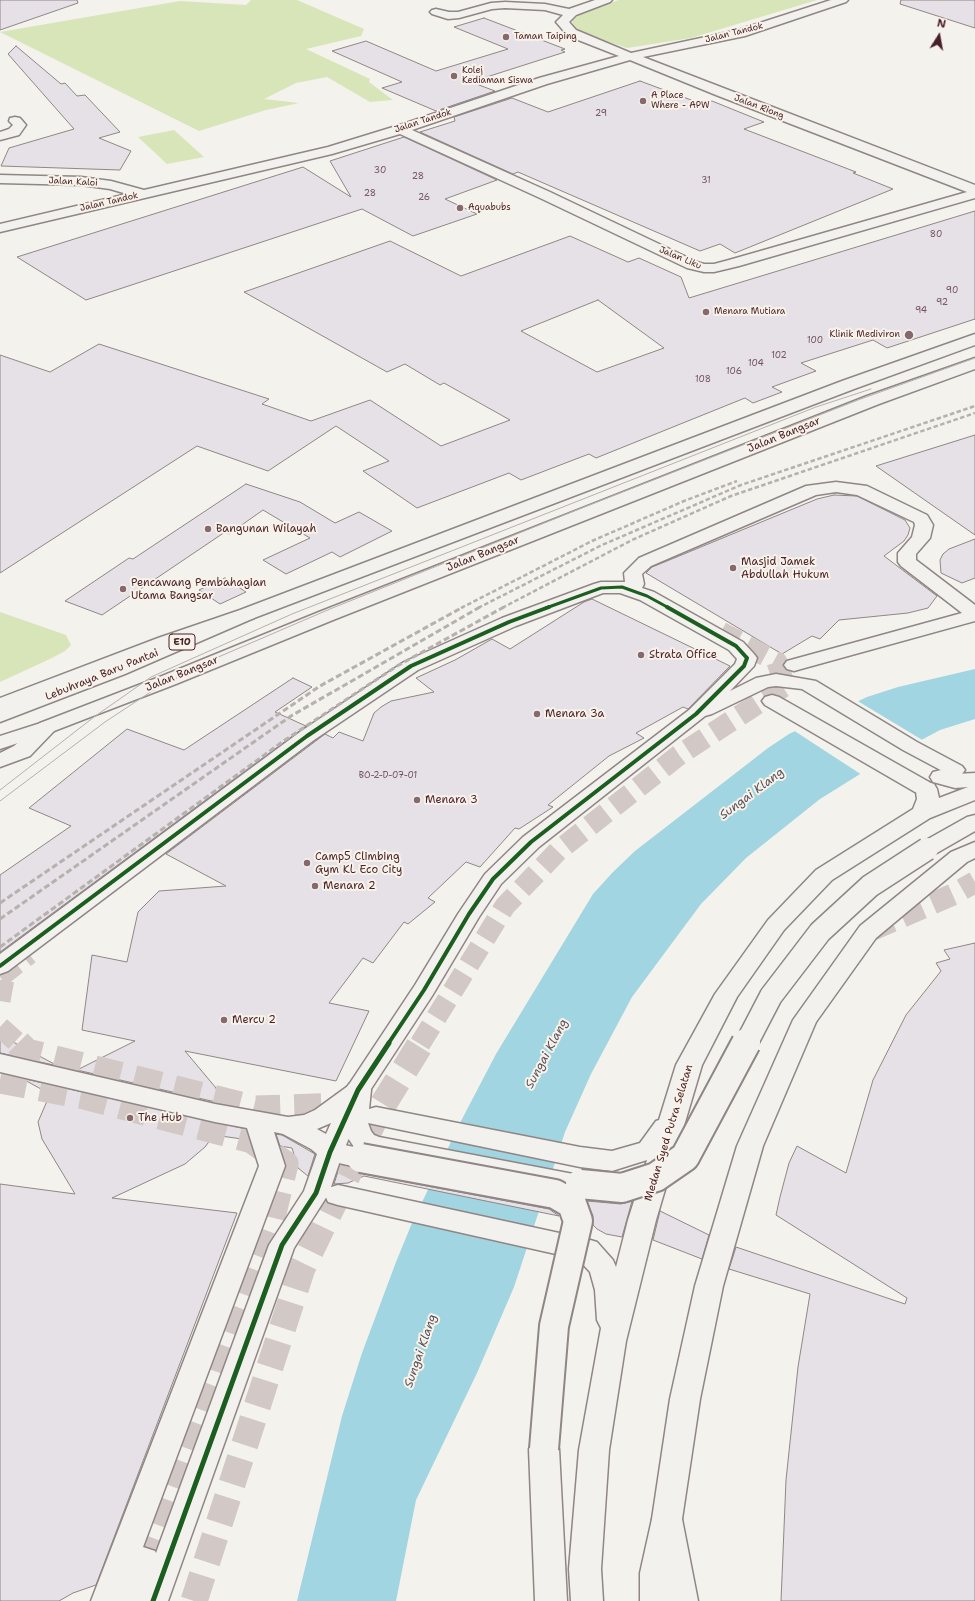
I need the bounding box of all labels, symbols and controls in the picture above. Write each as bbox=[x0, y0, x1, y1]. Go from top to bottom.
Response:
north arrow bbox=[919, 16, 959, 56]
text: N bbox=[936, 16, 947, 32]
street label: Jalan Tandok bbox=[704, 21, 764, 45]
marker: Taman Taiping bbox=[501, 32, 511, 42]
place label: Taman Taiping bbox=[514, 32, 577, 42]
place label: Kolej Kediaman Siswa bbox=[462, 66, 533, 87]
marker: Kolej Kediaman Siswa bbox=[449, 71, 459, 81]
place label: A Place Where - APW bbox=[651, 91, 710, 112]
street label: Jalan Riong bbox=[732, 93, 786, 121]
marker: A Place Where - APW bbox=[638, 96, 648, 106]
street label: Jalan Tandok bbox=[393, 107, 453, 135]
house number: 29 bbox=[595, 109, 607, 119]
house number: 30 bbox=[374, 166, 386, 176]
house number: 28 bbox=[412, 172, 424, 182]
street label: Jalan Kaloi bbox=[48, 175, 98, 189]
house number: 31 bbox=[701, 176, 711, 186]
house number: 28 bbox=[364, 189, 376, 199]
street label: Jalan Tandok bbox=[79, 190, 139, 214]
house number: 26 bbox=[418, 193, 430, 203]
marker: Aquabubs bbox=[455, 203, 465, 213]
place label: Aquabubs bbox=[468, 203, 511, 213]
house number: 80 bbox=[930, 230, 942, 240]
street label: Jalan Liku bbox=[657, 244, 703, 272]
house number: 90 bbox=[946, 286, 958, 296]
house number: 92 bbox=[936, 298, 948, 308]
house number: 94 bbox=[915, 306, 927, 316]
marker: Menara Mutiara bbox=[701, 307, 711, 317]
place label: Menara Mutiara bbox=[714, 307, 785, 317]
marker: Klinik Mediviron bbox=[903, 329, 915, 341]
place label: Klinik Mediviron bbox=[830, 330, 900, 340]
house number: 100 bbox=[807, 336, 823, 346]
house number: 102 bbox=[771, 351, 787, 361]
house number: 104 bbox=[748, 359, 764, 369]
house number: 106 bbox=[726, 367, 742, 377]
house number: 108 bbox=[695, 375, 711, 385]
street label: Jalan Bangsar bbox=[746, 414, 822, 456]
place label: Bangunan Wilayah bbox=[216, 522, 316, 536]
marker: Bangunan Wilayah bbox=[203, 524, 213, 534]
street label: Jalan Bangsar bbox=[445, 533, 521, 575]
place label: Masjid Jamek Abdullah Hukum bbox=[741, 555, 829, 581]
marker: Masjid Jamek Abdullah Hukum bbox=[728, 563, 738, 573]
place label: Pencawang Pembahagian Utama Bangsar bbox=[131, 576, 266, 602]
marker: Pencawang Pembahagian Utama Bangsar bbox=[118, 584, 128, 594]
road number: E10 bbox=[169, 634, 195, 650]
street label: Lebuhraya Baru Pantai bbox=[43, 646, 161, 704]
place label: Strata Office bbox=[649, 648, 717, 662]
marker: Strata Office bbox=[636, 650, 646, 660]
street label: Jalan Bangsar bbox=[144, 653, 220, 695]
place label: Menara 3a bbox=[545, 707, 604, 721]
marker: Menara 3a bbox=[532, 709, 542, 719]
water label: Sungai Klang bbox=[717, 765, 787, 823]
house number: BO-2-D-07-01 bbox=[359, 771, 417, 781]
place label: Menara 3 bbox=[425, 793, 478, 807]
marker: Menara 3 bbox=[412, 795, 422, 805]
place label: Camp5 Climbing Gym KL Eco City bbox=[315, 850, 402, 876]
marker: Camp5 Climbing Gym KL Eco City bbox=[302, 858, 312, 868]
place label: Menara 2 bbox=[323, 879, 376, 893]
marker: Menara 2 bbox=[310, 881, 320, 891]
place label: Mercu 2 bbox=[232, 1013, 276, 1027]
marker: Mercu 2 bbox=[219, 1015, 229, 1025]
water label: Sungai Klang bbox=[523, 1017, 571, 1091]
street label: Medan Syed Putra Selatan bbox=[642, 1063, 696, 1203]
place label: The Hub bbox=[138, 1111, 182, 1125]
marker: The Hub bbox=[125, 1113, 135, 1123]
water label: Sungai Klang bbox=[402, 1312, 440, 1390]

